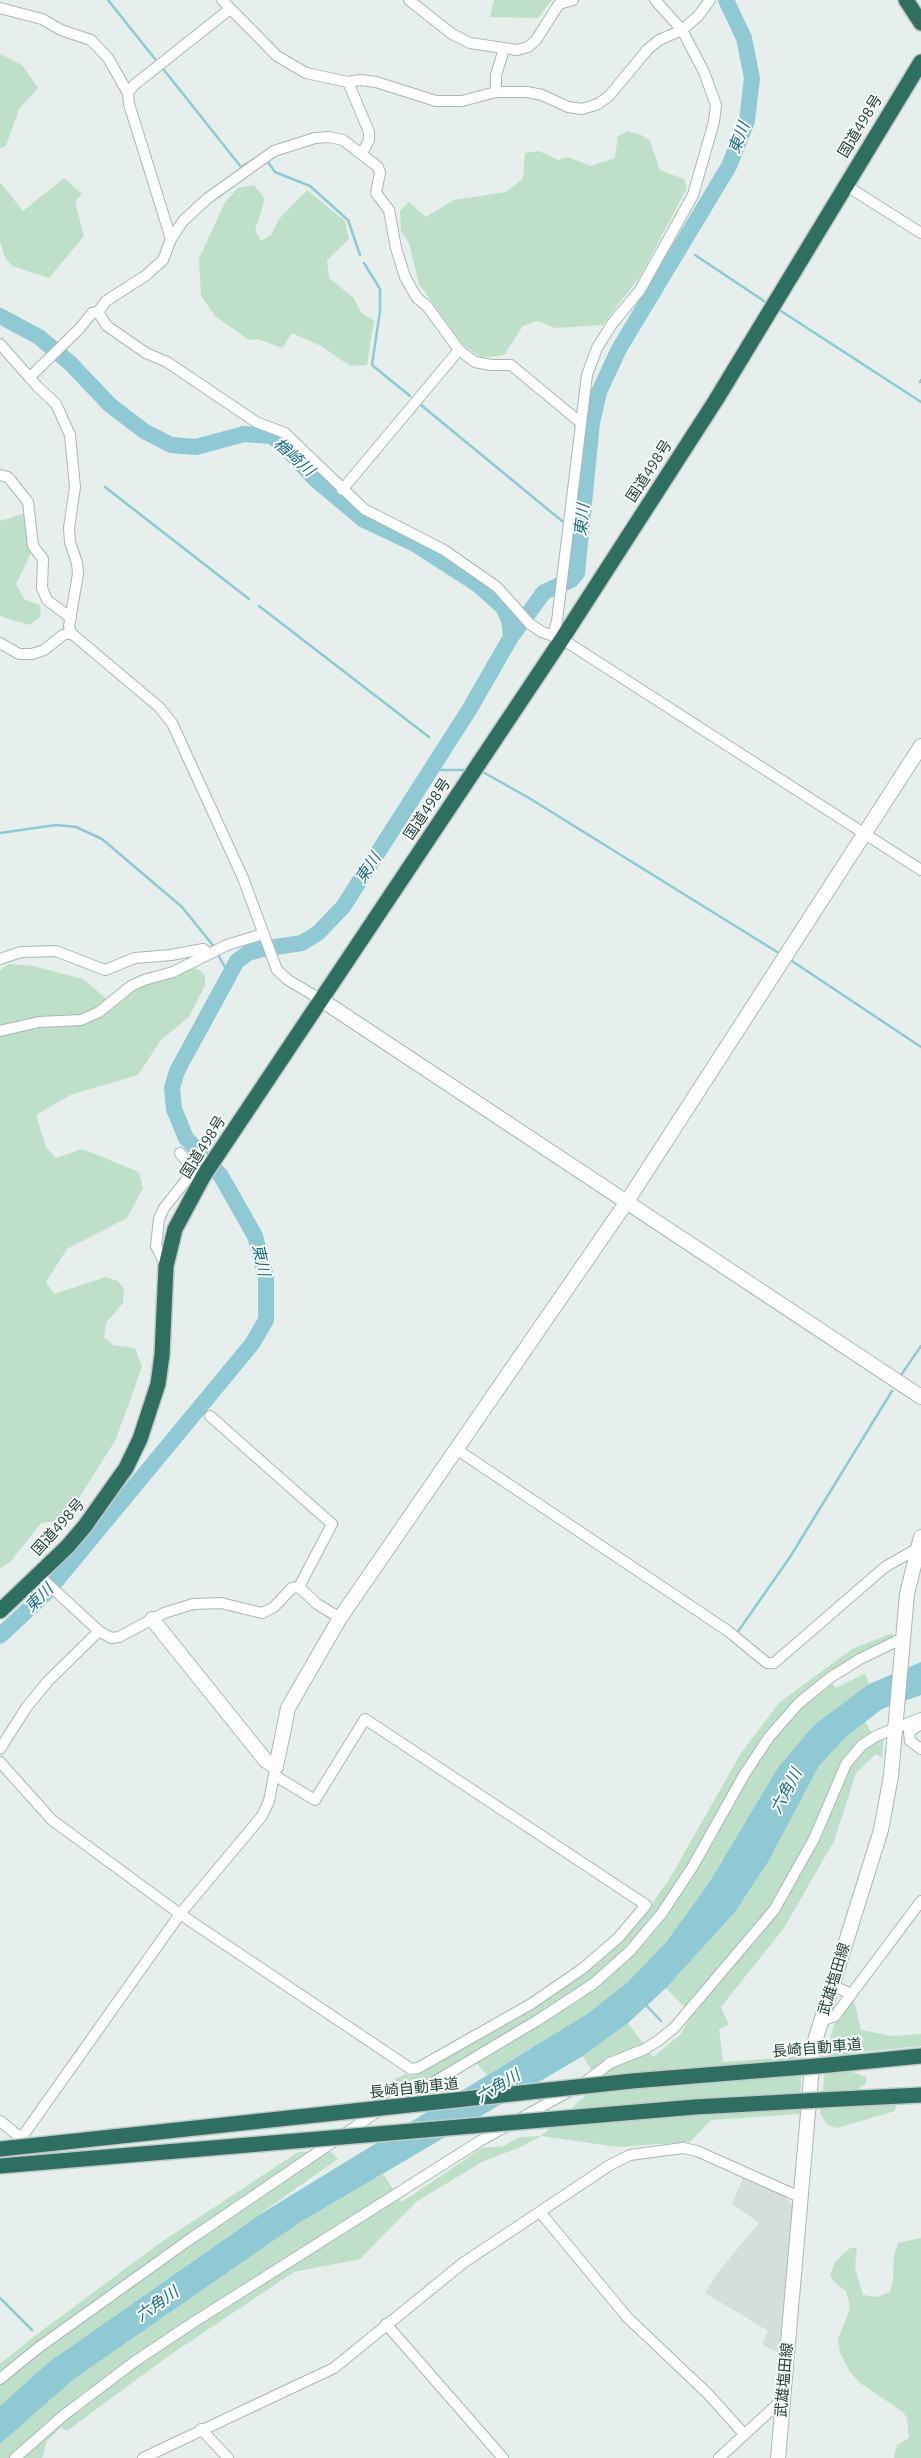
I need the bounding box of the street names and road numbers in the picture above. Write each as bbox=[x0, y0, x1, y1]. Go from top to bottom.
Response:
street label: 国道498号 bbox=[834, 91, 886, 161]
street label: 国道498号 bbox=[622, 437, 676, 505]
street label: 国道498号 bbox=[400, 775, 454, 843]
street label: 国道498号 bbox=[177, 1112, 229, 1182]
street label: 国道498号 bbox=[28, 1495, 88, 1559]
street label: 武雄塩田線 bbox=[814, 1941, 854, 2017]
street label: 長崎自動車道 bbox=[771, 2035, 863, 2061]
street label: 長崎自動車道 bbox=[368, 2074, 460, 2102]
street label: 武雄塩田線 bbox=[772, 2342, 796, 2418]

